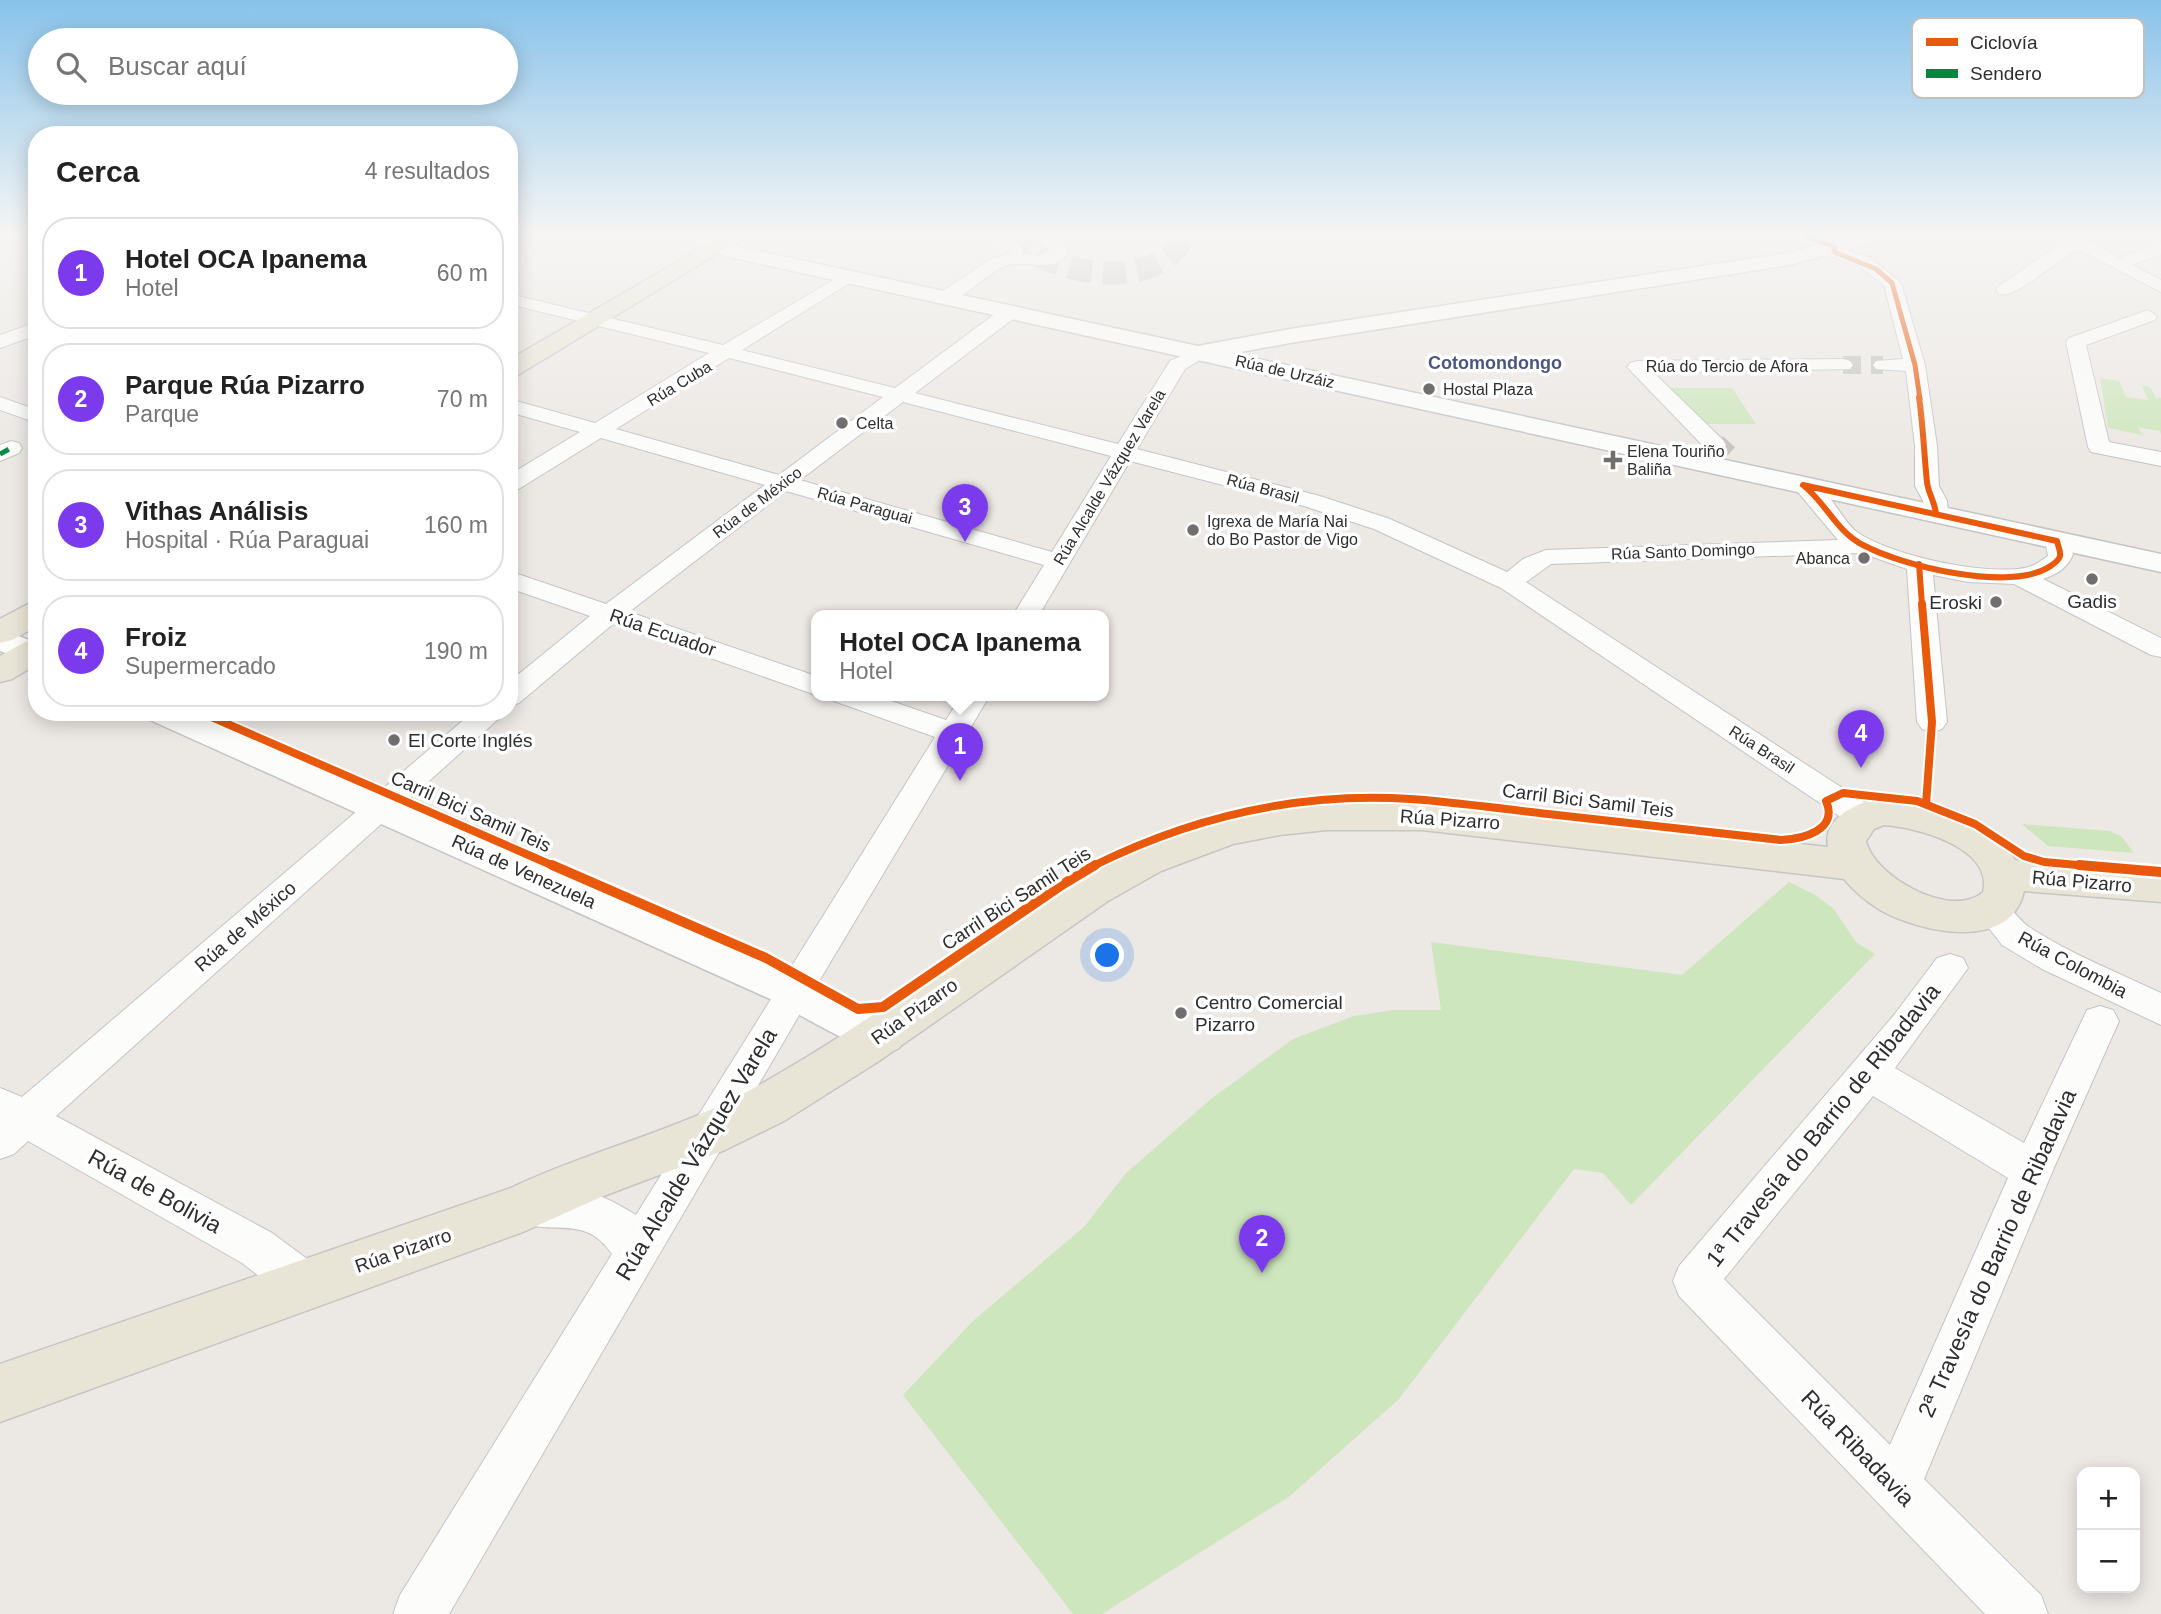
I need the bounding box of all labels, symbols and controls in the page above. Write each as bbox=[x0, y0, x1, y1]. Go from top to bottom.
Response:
legend bbox=[1912, 18, 2144, 98]
search box bbox=[28, 28, 518, 105]
text: Ciclovía bbox=[1970, 32, 2038, 53]
icon: search bbox=[52, 48, 90, 86]
text: Buscar aquí bbox=[108, 51, 247, 81]
text: Sendero bbox=[1970, 63, 2042, 84]
text: Cerca bbox=[56, 155, 139, 188]
text: 4 resultados bbox=[365, 158, 490, 184]
text: Hotel OCA Ipanema bbox=[125, 244, 367, 274]
text: 1 bbox=[75, 260, 87, 286]
text: 60 m bbox=[437, 260, 488, 286]
text: Hotel bbox=[125, 275, 179, 301]
street label: Rúa de Urzáiz bbox=[1234, 352, 1336, 391]
district label: Cotomondongo bbox=[1428, 353, 1562, 373]
street label: Rúa Cuba bbox=[644, 358, 715, 409]
street label: Rúa do Tercio de Afora bbox=[1646, 358, 1808, 375]
text: Parque Rúa Pizarro bbox=[125, 370, 365, 400]
marker: Hostal Plaza bbox=[1421, 381, 1437, 397]
place label: Hostal Plaza bbox=[1443, 381, 1533, 398]
text: 2 bbox=[75, 386, 87, 412]
text: 70 m bbox=[437, 386, 488, 412]
street label: Rúa Alcalde Vázquez Varela bbox=[1050, 386, 1169, 568]
text: Parque bbox=[125, 401, 199, 427]
marker: Celta bbox=[834, 415, 850, 431]
place label: Celta bbox=[856, 415, 893, 432]
place label: Elena Touriño Baliña bbox=[1627, 443, 1725, 478]
marker: Elena Touriño Baliña bbox=[1605, 452, 1621, 468]
street label: Rúa de México bbox=[710, 463, 805, 541]
street label: Rúa Brasil bbox=[1225, 471, 1301, 506]
street label: Rúa Paraguai bbox=[815, 484, 914, 527]
pin: 3 bbox=[942, 484, 988, 542]
text: Vithas Análisis bbox=[125, 496, 309, 526]
text: 3 bbox=[75, 512, 87, 538]
text: 160 m bbox=[424, 512, 488, 538]
place label: Igrexa de María Nai do Bo Pastor de Vigo bbox=[1207, 513, 1358, 548]
marker: Igrexa de María Nai do Bo Pastor de Vigo bbox=[1185, 522, 1201, 538]
text: Hospital · Rúa Paraguai bbox=[125, 527, 369, 553]
street label: Rúa Santo Domingo bbox=[1611, 540, 1755, 563]
place label: Abanca bbox=[1796, 550, 1850, 567]
marker: Abanca bbox=[1856, 550, 1872, 566]
marker: Gadis bbox=[2084, 571, 2100, 587]
place label: Gadis bbox=[2067, 591, 2117, 612]
place label: Eroski bbox=[1929, 592, 1982, 613]
marker: Eroski bbox=[1988, 594, 2004, 610]
street label: Rúa Ecuador bbox=[607, 604, 719, 661]
popup bbox=[811, 610, 1109, 701]
text: Froiz bbox=[125, 622, 187, 652]
text: Hotel OCA Ipanema bbox=[839, 627, 1081, 657]
text: 4 bbox=[75, 638, 87, 664]
text: 190 m bbox=[424, 638, 488, 664]
text: Supermercado bbox=[125, 653, 276, 679]
text: Hotel bbox=[839, 658, 893, 684]
pin: 4 bbox=[1838, 710, 1884, 768]
street label: Rúa Brasil bbox=[1726, 722, 1797, 777]
pin: 1 bbox=[937, 723, 983, 781]
place label: El Corte Inglés bbox=[408, 730, 533, 751]
marker: El Corte Inglés bbox=[386, 732, 402, 748]
street label: Carril Bici Samil Teis bbox=[388, 767, 554, 856]
street label: Carril Bici Samil Teis bbox=[1501, 780, 1675, 821]
street label: Rúa Pizarro bbox=[1399, 806, 1501, 833]
street label: Rúa de Venezuela bbox=[449, 830, 599, 913]
street label: Carril Bici Samil Teis bbox=[938, 843, 1094, 954]
street label: Rúa Pizarro bbox=[2031, 867, 2133, 896]
street label: Rúa de México bbox=[191, 877, 300, 976]
street label: Rúa Colombia bbox=[2015, 927, 2131, 1002]
your location bbox=[1090, 938, 1124, 972]
street label: Rúa Pizarro bbox=[867, 974, 961, 1049]
street label: 1ª Travesía do Barrio de Ribadavia bbox=[1701, 978, 1945, 1272]
place label: Centro Comercial Pizarro bbox=[1195, 992, 1343, 1035]
marker: Centro Comercial Pizarro bbox=[1173, 1005, 1189, 1021]
street label: Rúa Alcalde Vázquez Varela bbox=[610, 1023, 782, 1285]
street label: 2ª Travesía do Barrio de Ribadavia bbox=[1913, 1085, 2081, 1421]
street label: Rúa de Bolivia bbox=[84, 1144, 226, 1238]
pin: 2 bbox=[1239, 1215, 1285, 1273]
street label: Rúa Pizarro bbox=[352, 1224, 454, 1277]
street label: Rúa Ribadavia bbox=[1796, 1385, 1920, 1511]
map controls bbox=[2077, 1467, 2140, 1593]
button: + bbox=[2077, 1467, 2140, 1530]
button: − bbox=[2077, 1530, 2140, 1593]

